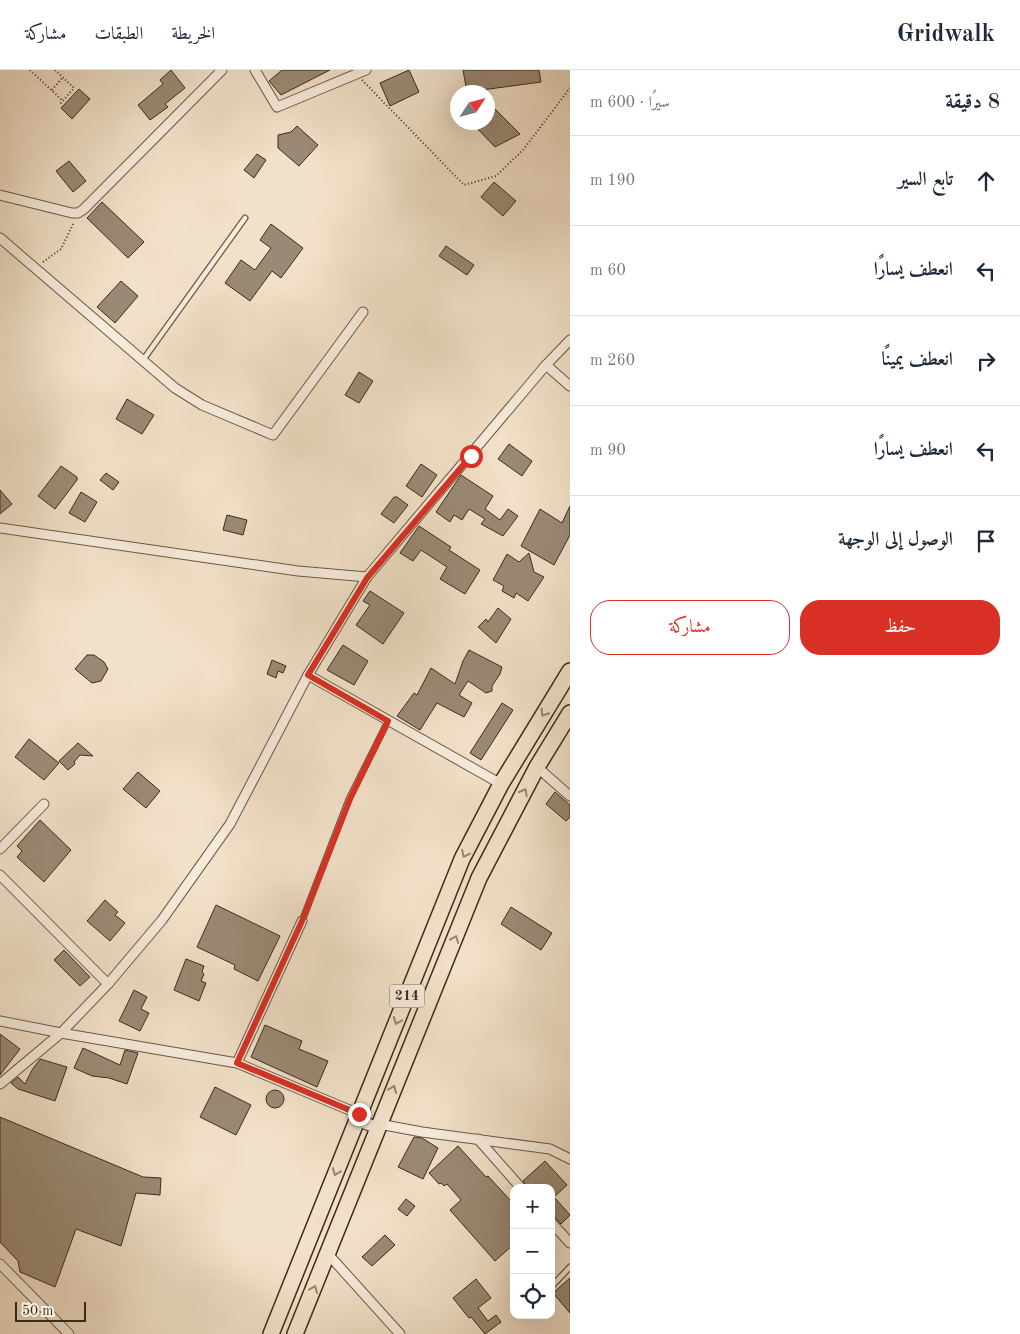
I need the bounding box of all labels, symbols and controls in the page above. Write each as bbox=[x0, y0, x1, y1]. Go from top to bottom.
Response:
text: Gridwalk bbox=[897, 23, 995, 47]
text: مشاركة bbox=[25, 25, 66, 43]
text: الطبقات bbox=[94, 25, 143, 43]
text: الخريطة bbox=[171, 25, 215, 43]
north arrow bbox=[450, 85, 495, 130]
text: 8 دقيقة bbox=[945, 92, 1000, 113]
text: سيرًا · 600 m bbox=[590, 95, 670, 111]
icon: ahead bbox=[972, 167, 1000, 195]
text: تابع السير bbox=[898, 171, 953, 190]
text: 190 m bbox=[590, 173, 635, 189]
icon: left bbox=[972, 257, 1000, 285]
text: انعطف يسارًا bbox=[874, 261, 953, 280]
text: 60 m bbox=[590, 263, 626, 279]
icon: right bbox=[972, 347, 1000, 375]
text: انعطف يمينًا bbox=[881, 351, 953, 370]
text: 260 m bbox=[590, 353, 635, 369]
icon: left bbox=[972, 437, 1000, 465]
text: انعطف يسارًا bbox=[874, 441, 953, 460]
text: 90 m bbox=[590, 443, 626, 459]
route start bbox=[460, 445, 483, 468]
icon: arrive bbox=[972, 527, 1000, 555]
text: الوصول إلى الوجهة bbox=[838, 531, 953, 550]
button: مشاركة bbox=[590, 600, 790, 655]
button: حفظ bbox=[800, 600, 1000, 655]
one-way arrow bbox=[541, 707, 551, 716]
one-way arrow bbox=[518, 788, 528, 797]
one-way arrow bbox=[461, 849, 471, 858]
one-way arrow bbox=[448, 935, 459, 944]
road number: 214 bbox=[390, 984, 424, 1008]
one-way arrow bbox=[393, 1016, 403, 1025]
one-way arrow bbox=[387, 1085, 398, 1094]
route end bbox=[348, 1103, 371, 1126]
one-way arrow bbox=[332, 1167, 343, 1176]
map controls bbox=[510, 1184, 555, 1319]
button: + bbox=[510, 1184, 555, 1229]
button: − bbox=[510, 1229, 555, 1274]
button: locate bbox=[510, 1274, 555, 1319]
one-way arrow bbox=[307, 1285, 318, 1294]
scale bar bbox=[15, 1299, 86, 1322]
text: 50 m bbox=[22, 1304, 53, 1318]

